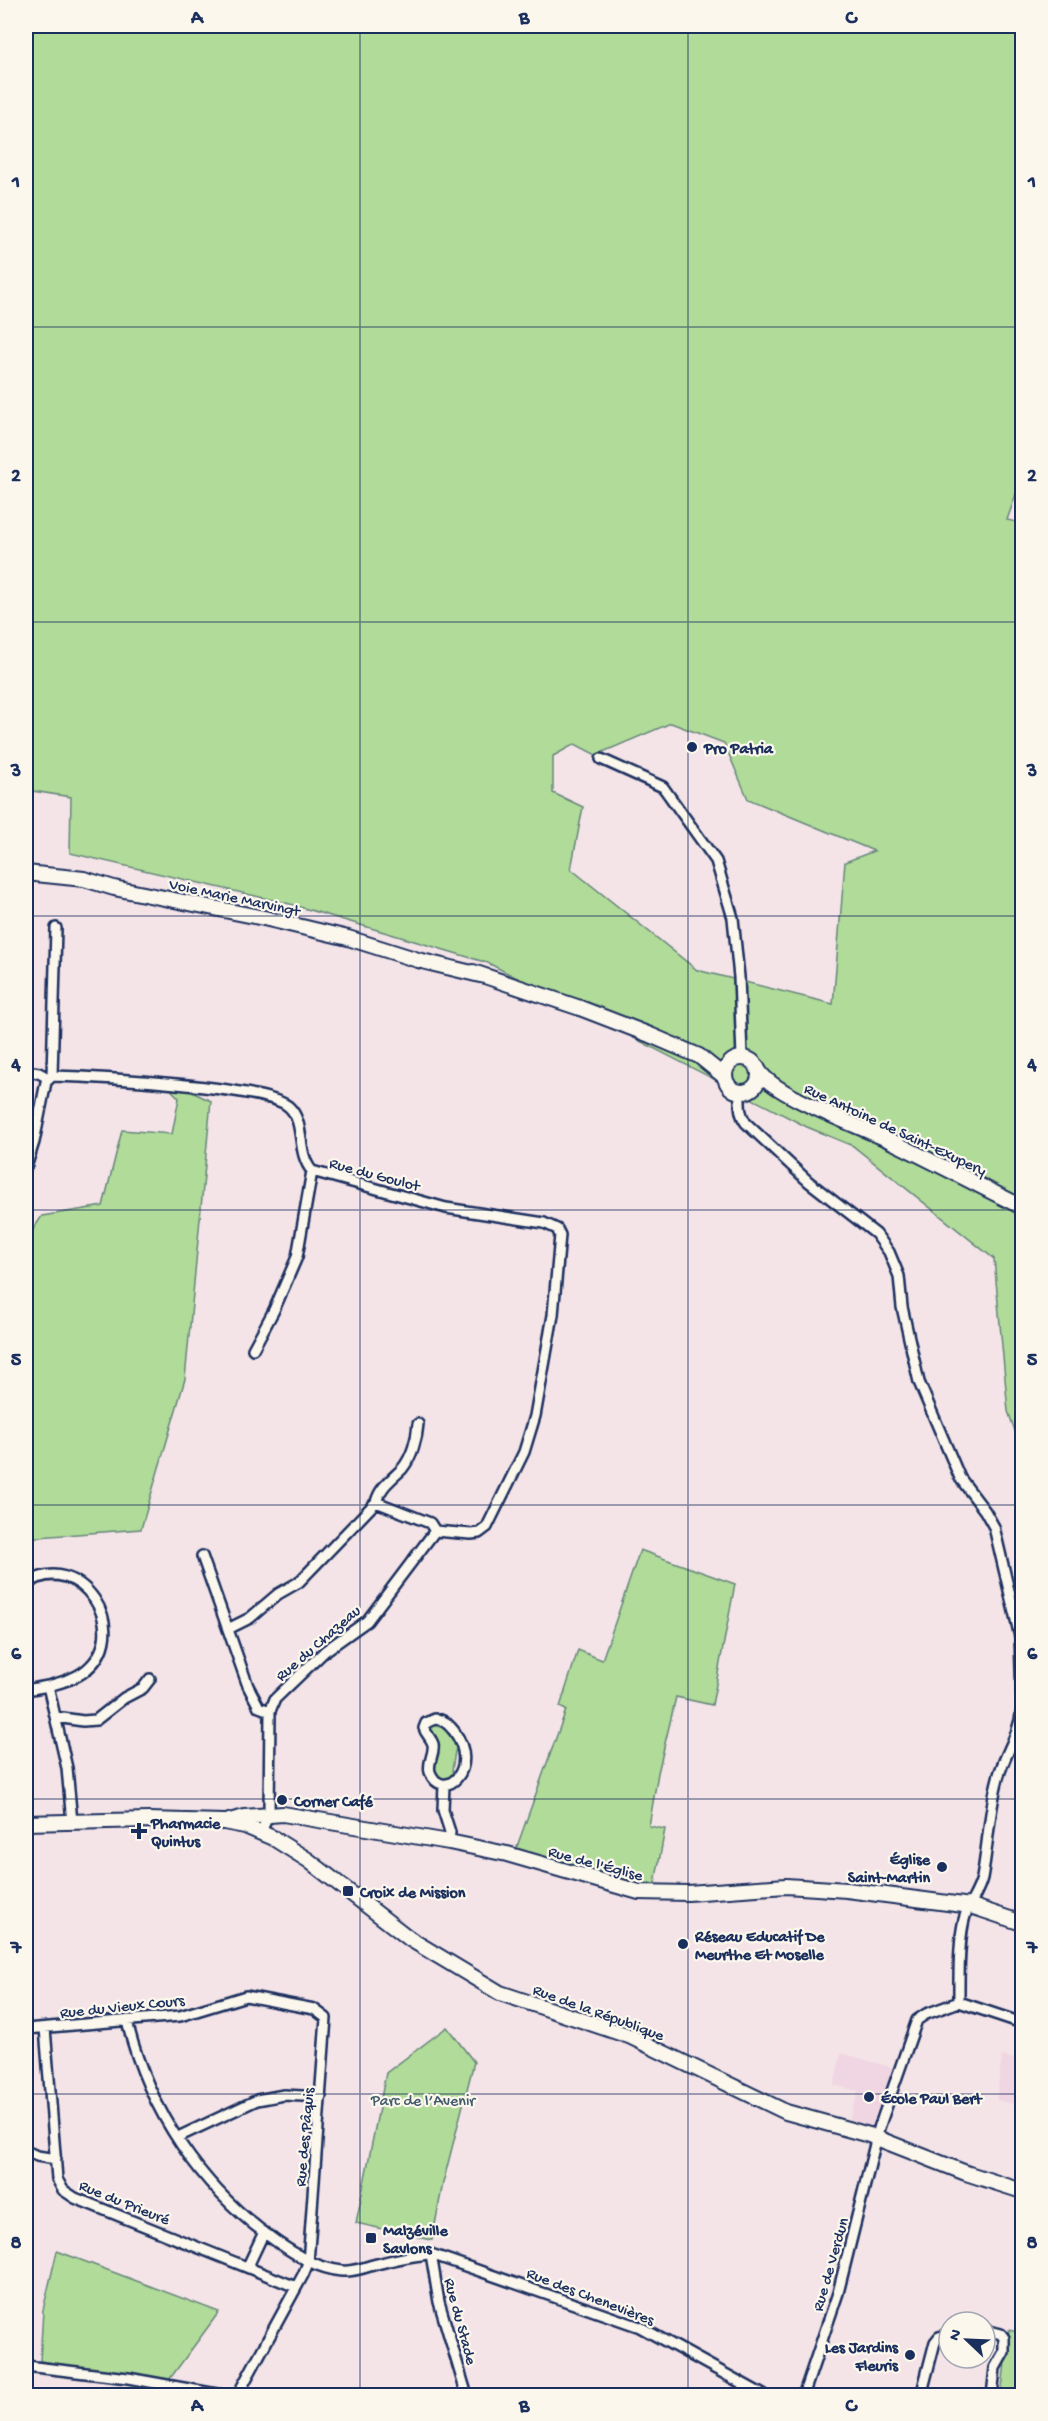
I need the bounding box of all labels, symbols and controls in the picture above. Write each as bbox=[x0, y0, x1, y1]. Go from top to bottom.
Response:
text: A bbox=[190, 8, 205, 31]
text: B bbox=[518, 8, 530, 31]
text: C bbox=[845, 8, 859, 31]
text: 1 bbox=[11, 172, 20, 195]
text: 1 bbox=[1027, 172, 1036, 195]
text: 2 bbox=[11, 466, 21, 489]
text: 2 bbox=[1027, 466, 1037, 489]
marker: Pro Patria bbox=[685, 740, 699, 754]
place label: Pro Patria bbox=[703, 741, 774, 760]
text: 3 bbox=[10, 761, 21, 784]
text: 3 bbox=[1026, 761, 1037, 784]
street label: Voie Marie Marvingt bbox=[166, 876, 303, 923]
text: 4 bbox=[10, 1055, 21, 1078]
text: 4 bbox=[1026, 1055, 1037, 1078]
street label: Rue Antoine de Saint-Exupery bbox=[800, 1081, 989, 1182]
street label: Rue du Goulot bbox=[327, 1155, 423, 1198]
text: 5 bbox=[11, 1350, 22, 1373]
text: 5 bbox=[1027, 1350, 1038, 1373]
street label: Rue du Chazeau bbox=[273, 1602, 366, 1687]
text: 6 bbox=[11, 1644, 22, 1667]
text: 6 bbox=[1027, 1644, 1038, 1667]
marker: Corner Café bbox=[275, 1793, 289, 1807]
place label: Corner Café bbox=[293, 1793, 373, 1813]
place label: Pharmacie Quintus bbox=[150, 1816, 221, 1853]
marker: Pharmacie Quintus bbox=[132, 1824, 146, 1838]
street label: Rue de l'Église bbox=[546, 1844, 645, 1887]
place label: Église Saint-Martin bbox=[848, 1851, 931, 1889]
marker: Église Saint-Martin bbox=[935, 1860, 949, 1874]
marker: Croix de Mission bbox=[341, 1884, 355, 1898]
place label: Croix de Mission bbox=[359, 1885, 466, 1904]
place label: Réseau Educatif De Meurthe Et Moselle bbox=[694, 1928, 825, 1966]
marker: Réseau Educatif De Meurthe Et Moselle bbox=[676, 1937, 690, 1951]
text: 7 bbox=[10, 1938, 23, 1961]
text: 7 bbox=[1026, 1938, 1039, 1961]
street label: Rue de la République bbox=[530, 1982, 667, 2047]
street label: Rue du Vieux Cours bbox=[59, 1992, 187, 2024]
street label: Rue des Pâquis bbox=[293, 2086, 320, 2188]
marker: École Paul Bert bbox=[862, 2090, 876, 2104]
place label: École Paul Bert bbox=[881, 2090, 983, 2110]
park label: Parc de l’Avenir bbox=[370, 2093, 476, 2112]
street label: Rue du Prieuré bbox=[76, 2177, 173, 2231]
street label: Rue de Verdun bbox=[810, 2216, 855, 2314]
place label: Malzéville Savlons bbox=[383, 2223, 448, 2260]
marker: Malzéville Savlons bbox=[364, 2231, 378, 2245]
text: 8 bbox=[11, 2233, 22, 2256]
text: 8 bbox=[1027, 2233, 1038, 2256]
street label: Rue des Chenevières bbox=[523, 2265, 657, 2332]
street label: Rue du Stade bbox=[438, 2276, 480, 2368]
north arrow bbox=[937, 2310, 997, 2370]
text: N bbox=[946, 2326, 967, 2344]
place label: Les Jardins Fleuris bbox=[825, 2340, 899, 2377]
marker: Les Jardins Fleuris bbox=[903, 2348, 917, 2362]
text: A bbox=[190, 2396, 205, 2419]
text: B bbox=[518, 2396, 530, 2419]
text: C bbox=[845, 2396, 859, 2419]

